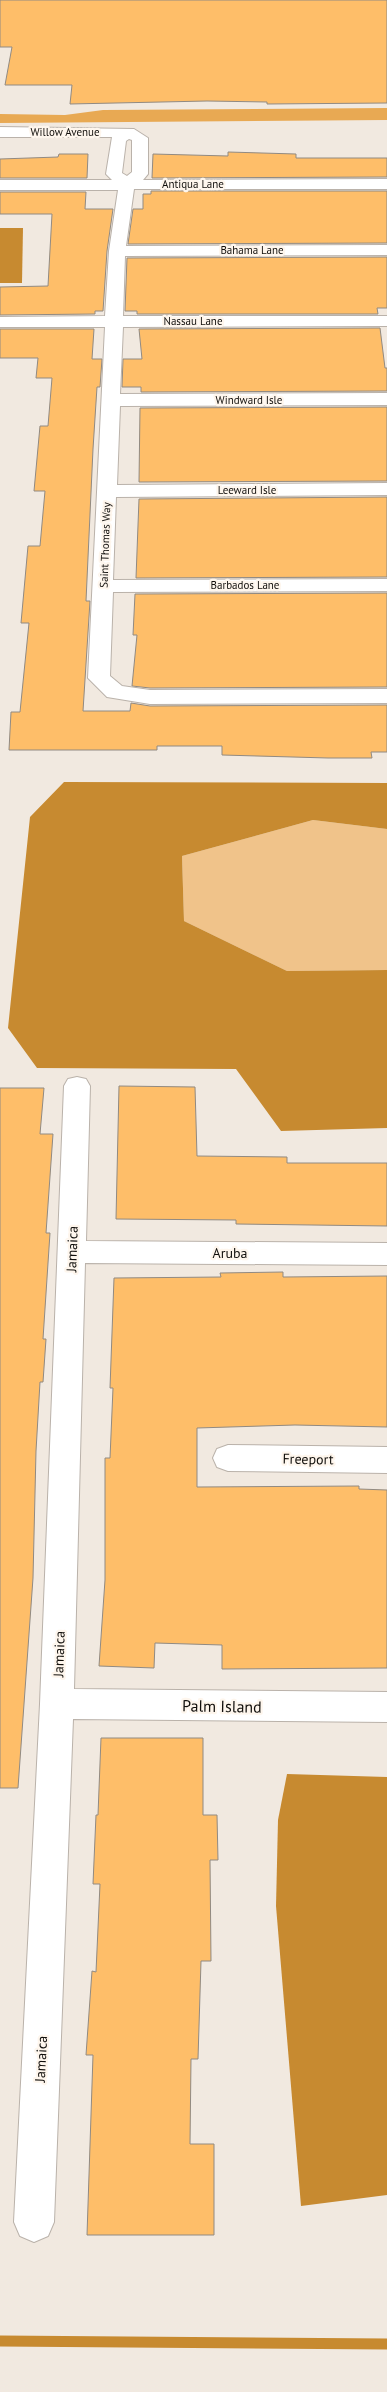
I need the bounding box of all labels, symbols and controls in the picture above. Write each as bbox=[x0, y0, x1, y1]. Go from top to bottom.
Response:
street label: Willow Avenue bbox=[30, 125, 100, 139]
street label: Antiqua Lane bbox=[162, 177, 224, 191]
street label: Bahama Lane bbox=[220, 243, 284, 257]
street label: Nassau Lane bbox=[164, 314, 223, 328]
street label: Windward Isle bbox=[216, 393, 283, 407]
street label: Leeward Isle bbox=[218, 483, 277, 497]
street label: Saint Thomas Way bbox=[97, 501, 114, 588]
street label: Barbados Lane bbox=[211, 578, 280, 592]
street label: Jamaica bbox=[62, 1225, 82, 1273]
street label: Aruba bbox=[213, 1244, 248, 1262]
street label: Freeport bbox=[282, 1450, 334, 1468]
street label: Jamaica bbox=[49, 1630, 69, 1678]
street label: Palm Island bbox=[182, 1695, 262, 1717]
street label: Jamaica bbox=[31, 2035, 51, 2084]

